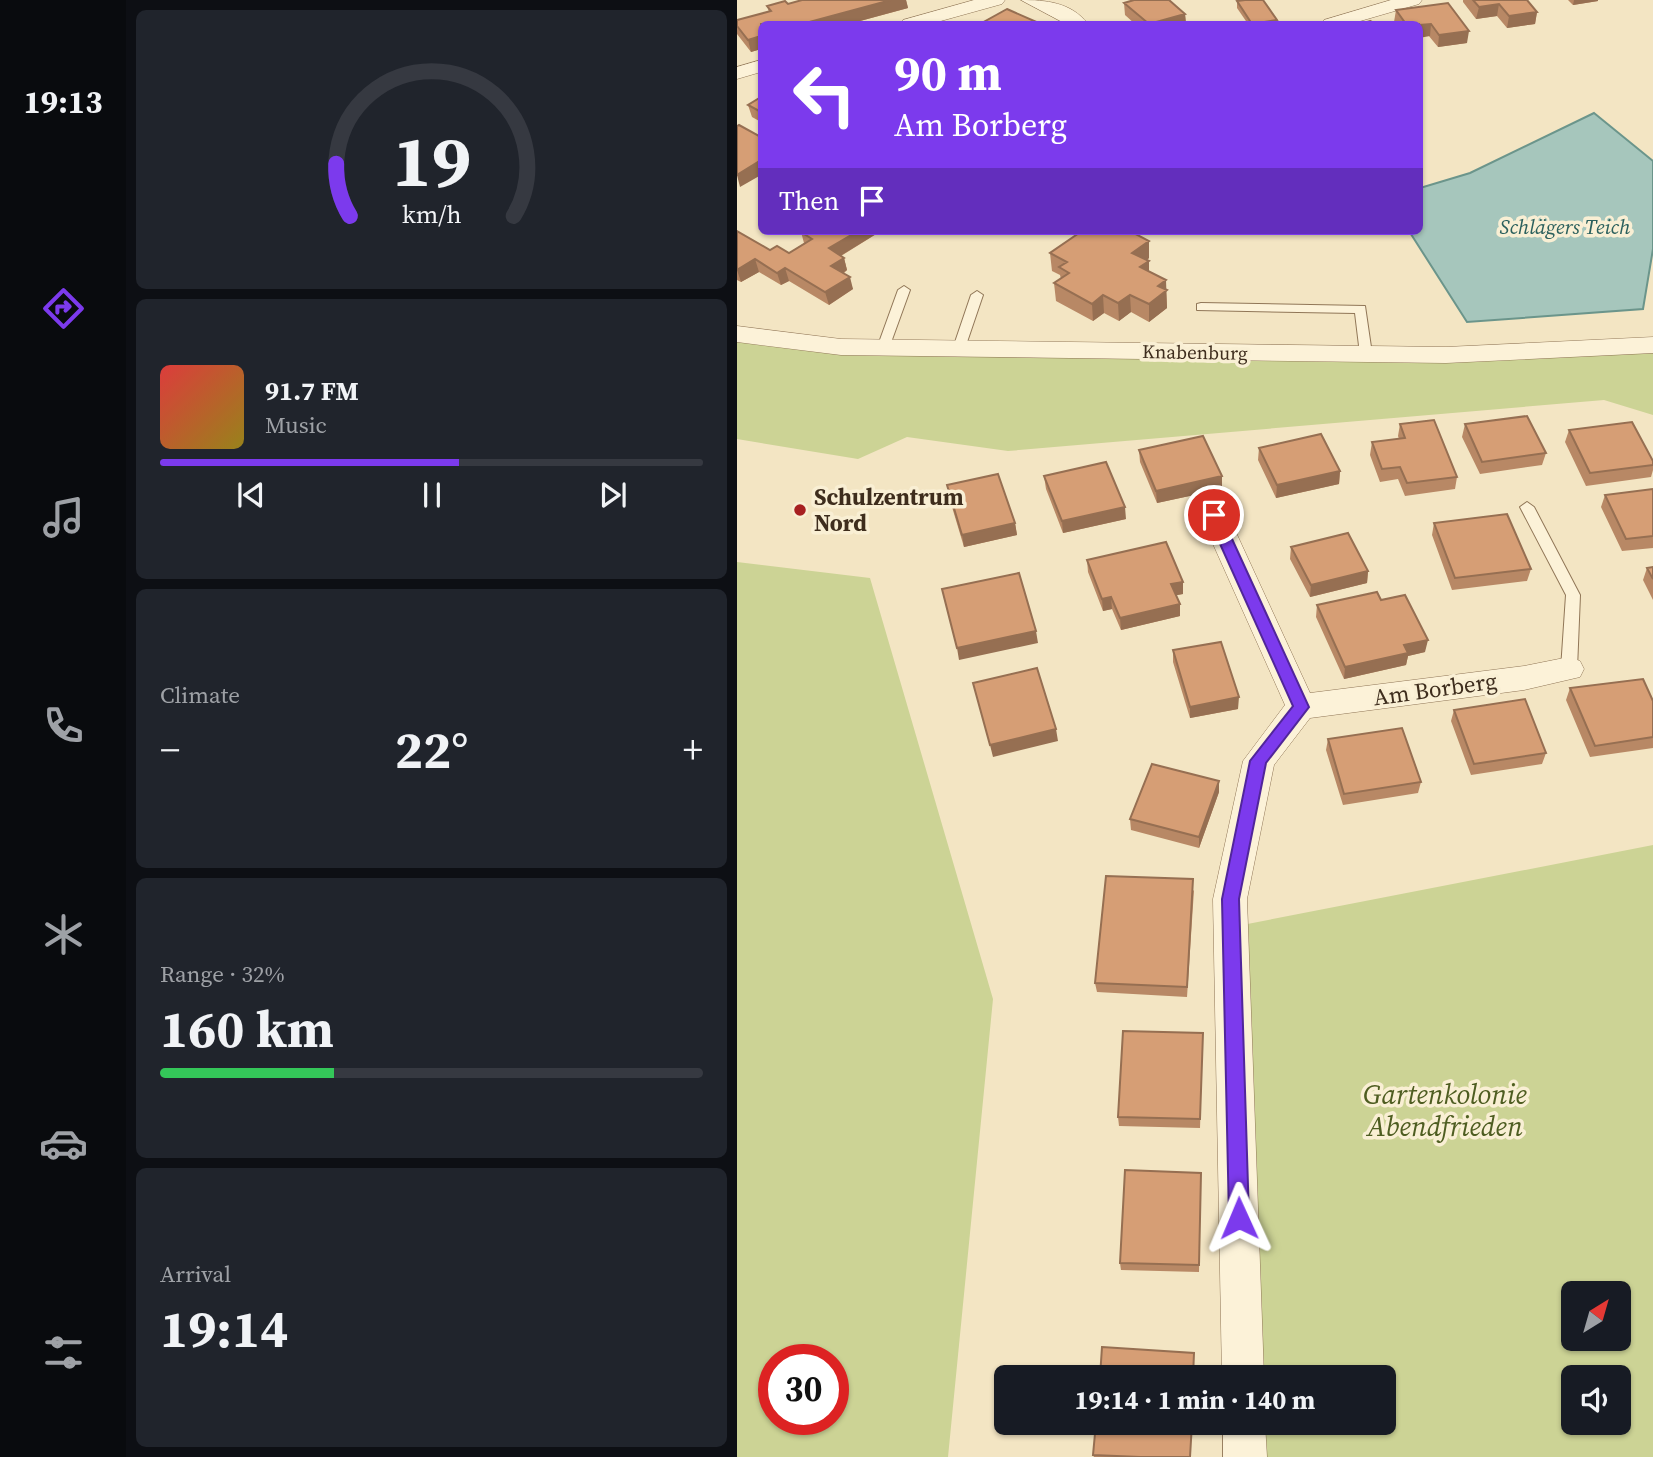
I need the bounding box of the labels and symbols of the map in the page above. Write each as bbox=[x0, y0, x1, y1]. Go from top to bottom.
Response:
water label: Schlägers Teich bbox=[1500, 212, 1631, 241]
street label: Knabenburg bbox=[1142, 338, 1248, 366]
place label: Schulzentrum Nord bbox=[814, 481, 964, 539]
pin bbox=[1184, 485, 1244, 545]
marker: Schulzentrum Nord bbox=[792, 502, 808, 518]
street label: Am Borberg bbox=[1371, 664, 1499, 713]
park label: Gartenkolonie Abendfrieden bbox=[1363, 1075, 1528, 1145]
position arrow bbox=[1202, 1181, 1276, 1255]
north arrow bbox=[1561, 1281, 1631, 1351]
speed limit sign: 30 bbox=[758, 1344, 849, 1435]

